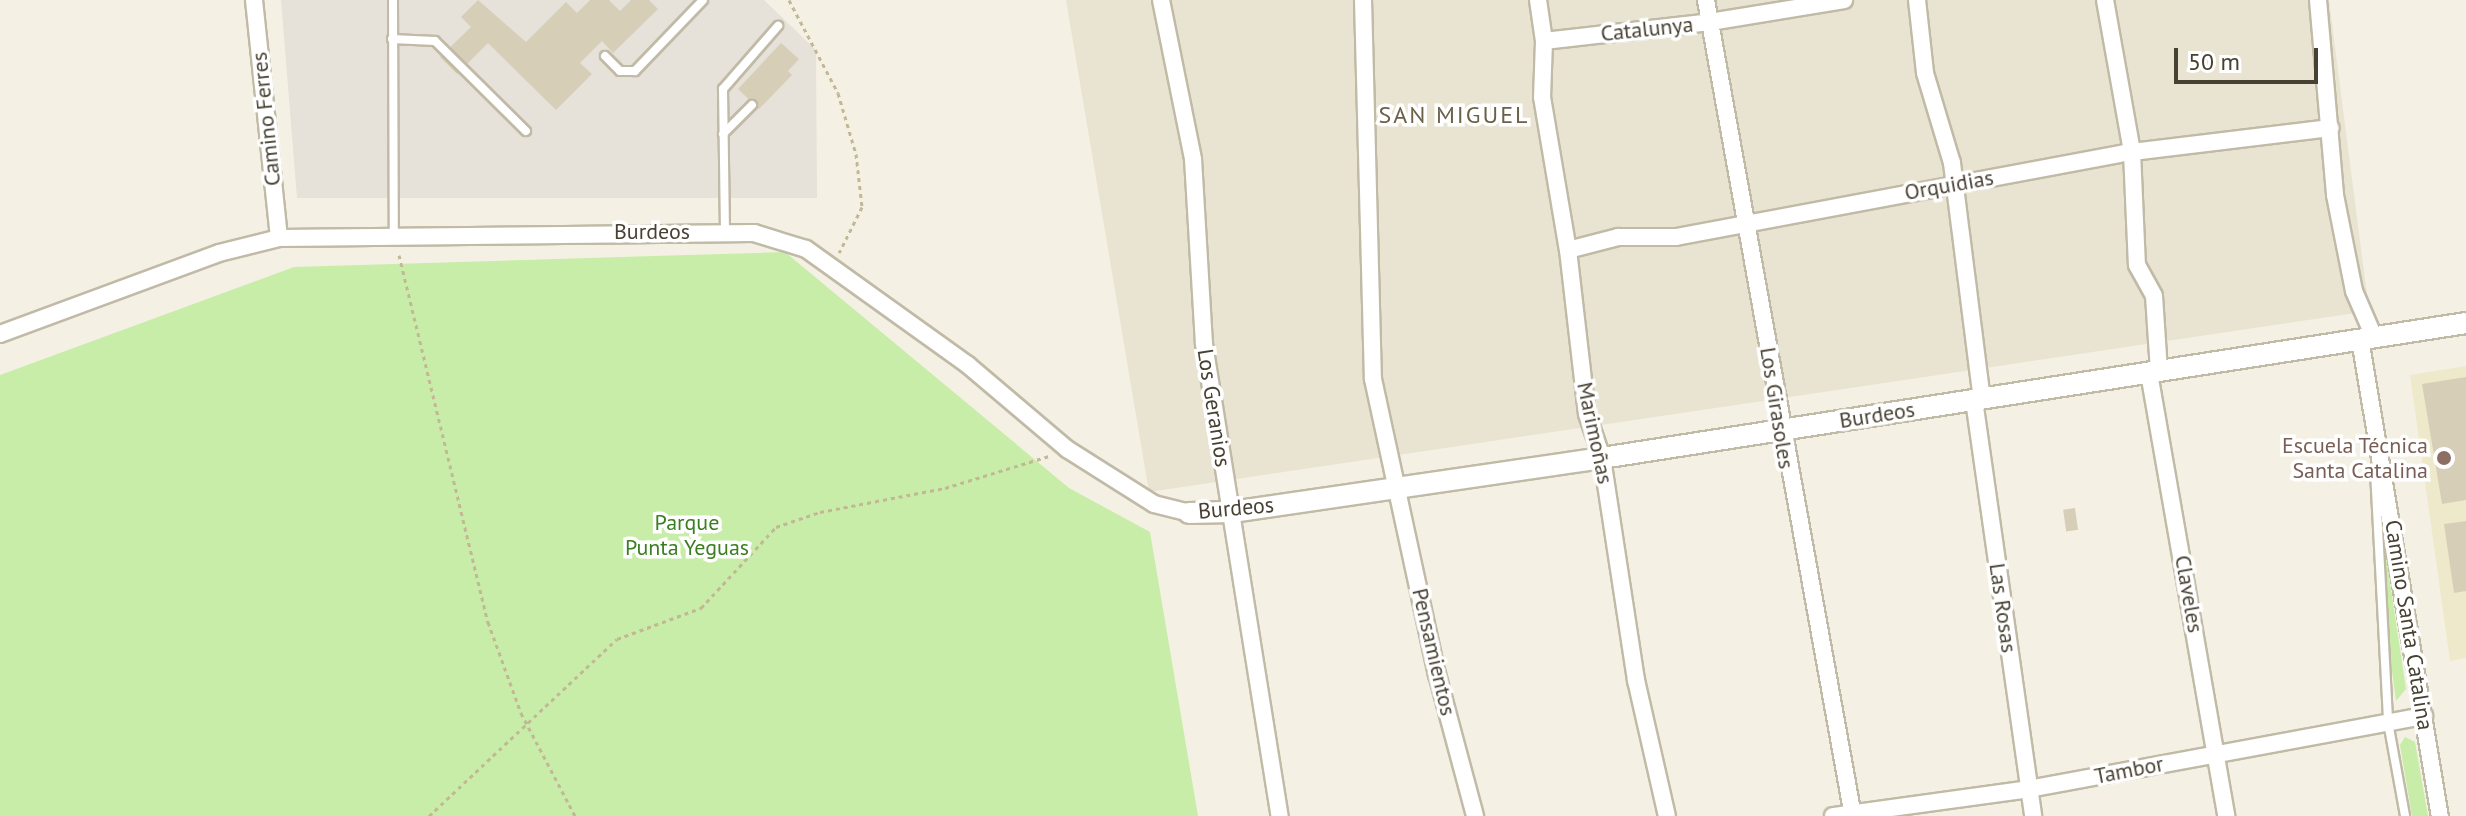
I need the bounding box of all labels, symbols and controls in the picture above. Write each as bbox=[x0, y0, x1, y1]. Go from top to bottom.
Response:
street label: Catalunya bbox=[1599, 11, 1695, 47]
scale bar bbox=[2178, 32, 2322, 82]
text: 50 m bbox=[2188, 46, 2240, 77]
street label: Camino Ferres bbox=[246, 51, 286, 187]
district label: SAN MIGUEL bbox=[1379, 101, 1529, 129]
street label: Orquidias bbox=[1902, 164, 1996, 206]
street label: Burdeos bbox=[614, 219, 690, 245]
street label: Los Girasoles bbox=[1754, 345, 1800, 471]
street label: Los Geranios bbox=[1192, 347, 1236, 469]
street label: Marimoñas bbox=[1571, 380, 1619, 486]
street label: Burdeos bbox=[1837, 396, 1917, 434]
place label: Escuela Técnica Santa Catalina bbox=[2281, 432, 2428, 484]
marker: Escuela Técnica Santa Catalina bbox=[2435, 449, 2453, 467]
street label: Burdeos bbox=[1197, 492, 1275, 524]
park label: Parque Punta Yeguas bbox=[625, 509, 749, 560]
street label: Camino Santa Catalina bbox=[2379, 518, 2439, 732]
street label: Claveles bbox=[2169, 553, 2209, 635]
street label: Las Rosas bbox=[1984, 561, 2022, 655]
street label: Pensamientos bbox=[1407, 586, 1461, 718]
street label: Tambor bbox=[2092, 750, 2166, 790]

